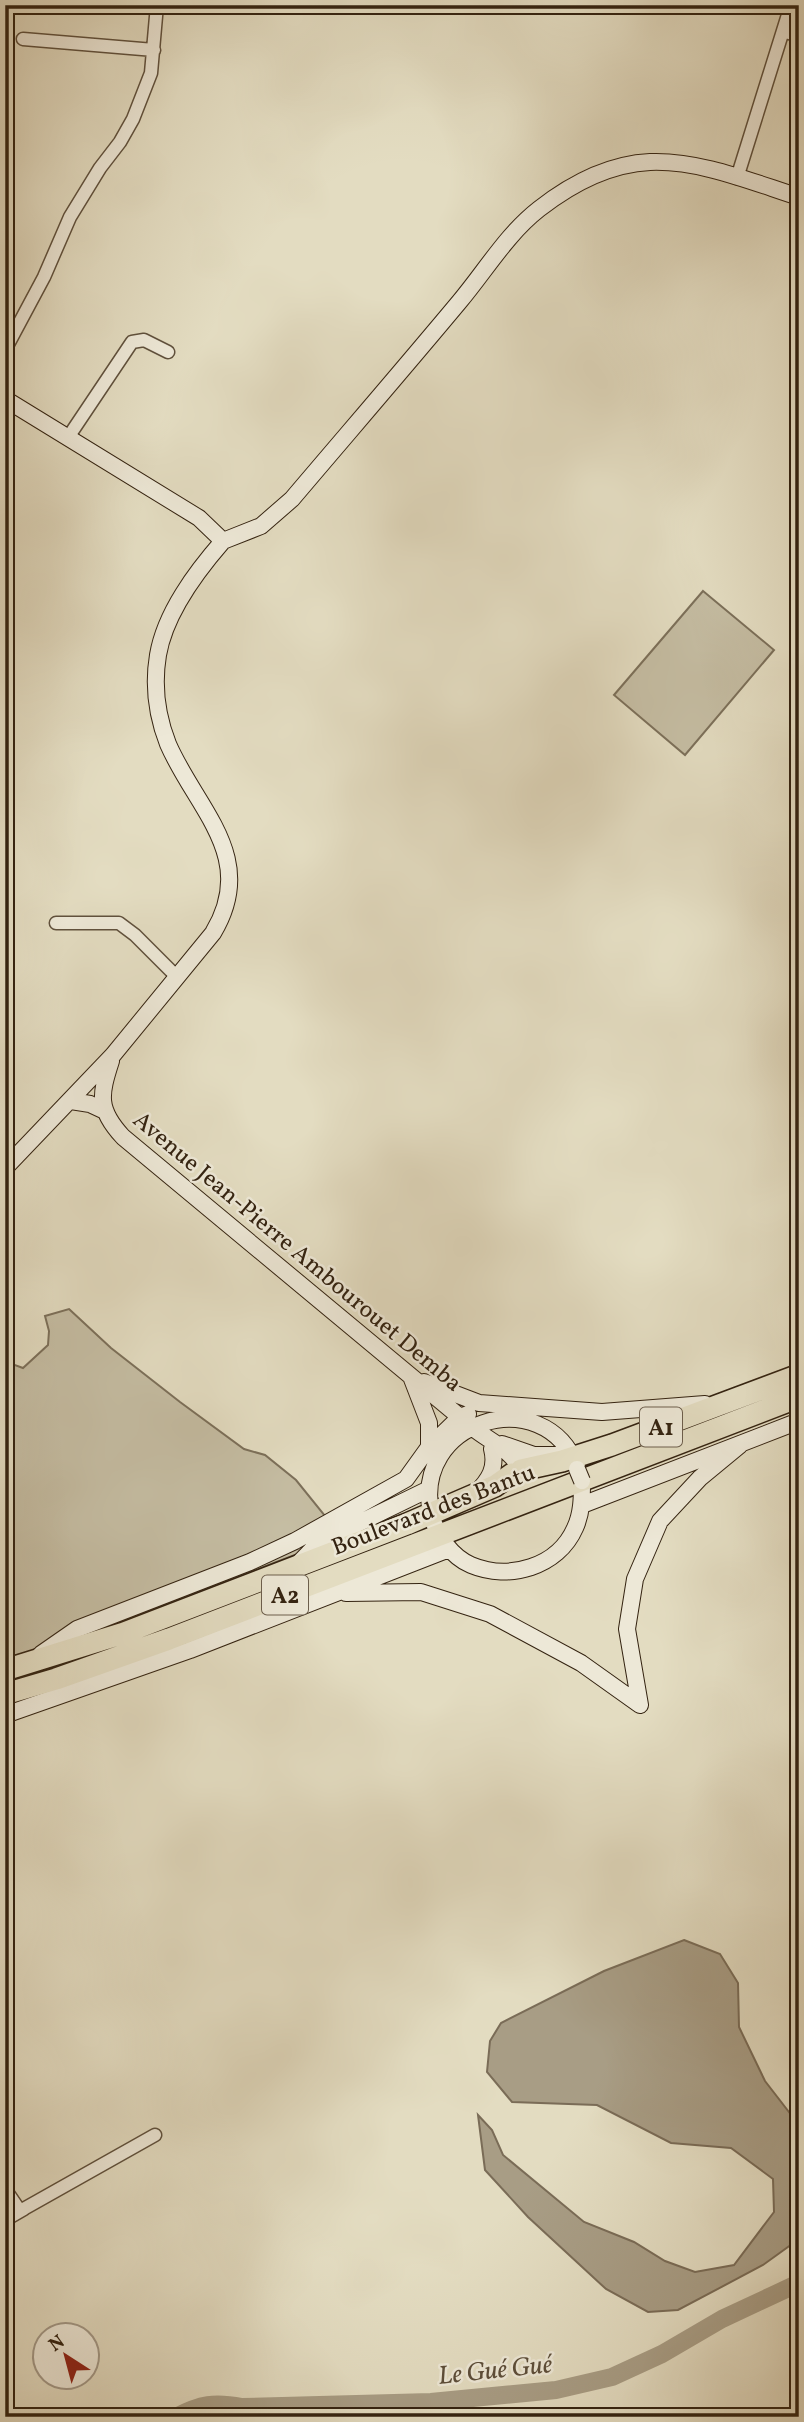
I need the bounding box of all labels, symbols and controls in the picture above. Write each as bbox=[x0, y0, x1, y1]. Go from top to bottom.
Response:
street label: Avenue Jean-Pierre Ambourouet Demba bbox=[125, 1104, 469, 1401]
road number: A1 bbox=[640, 1408, 682, 1446]
street label: Boulevard des Bantu bbox=[327, 1456, 541, 1565]
road number: A2 bbox=[262, 1576, 308, 1614]
north arrow bbox=[32, 2320, 102, 2390]
text: N bbox=[44, 2329, 71, 2358]
water label: Le Gué Gué bbox=[436, 2347, 556, 2395]

